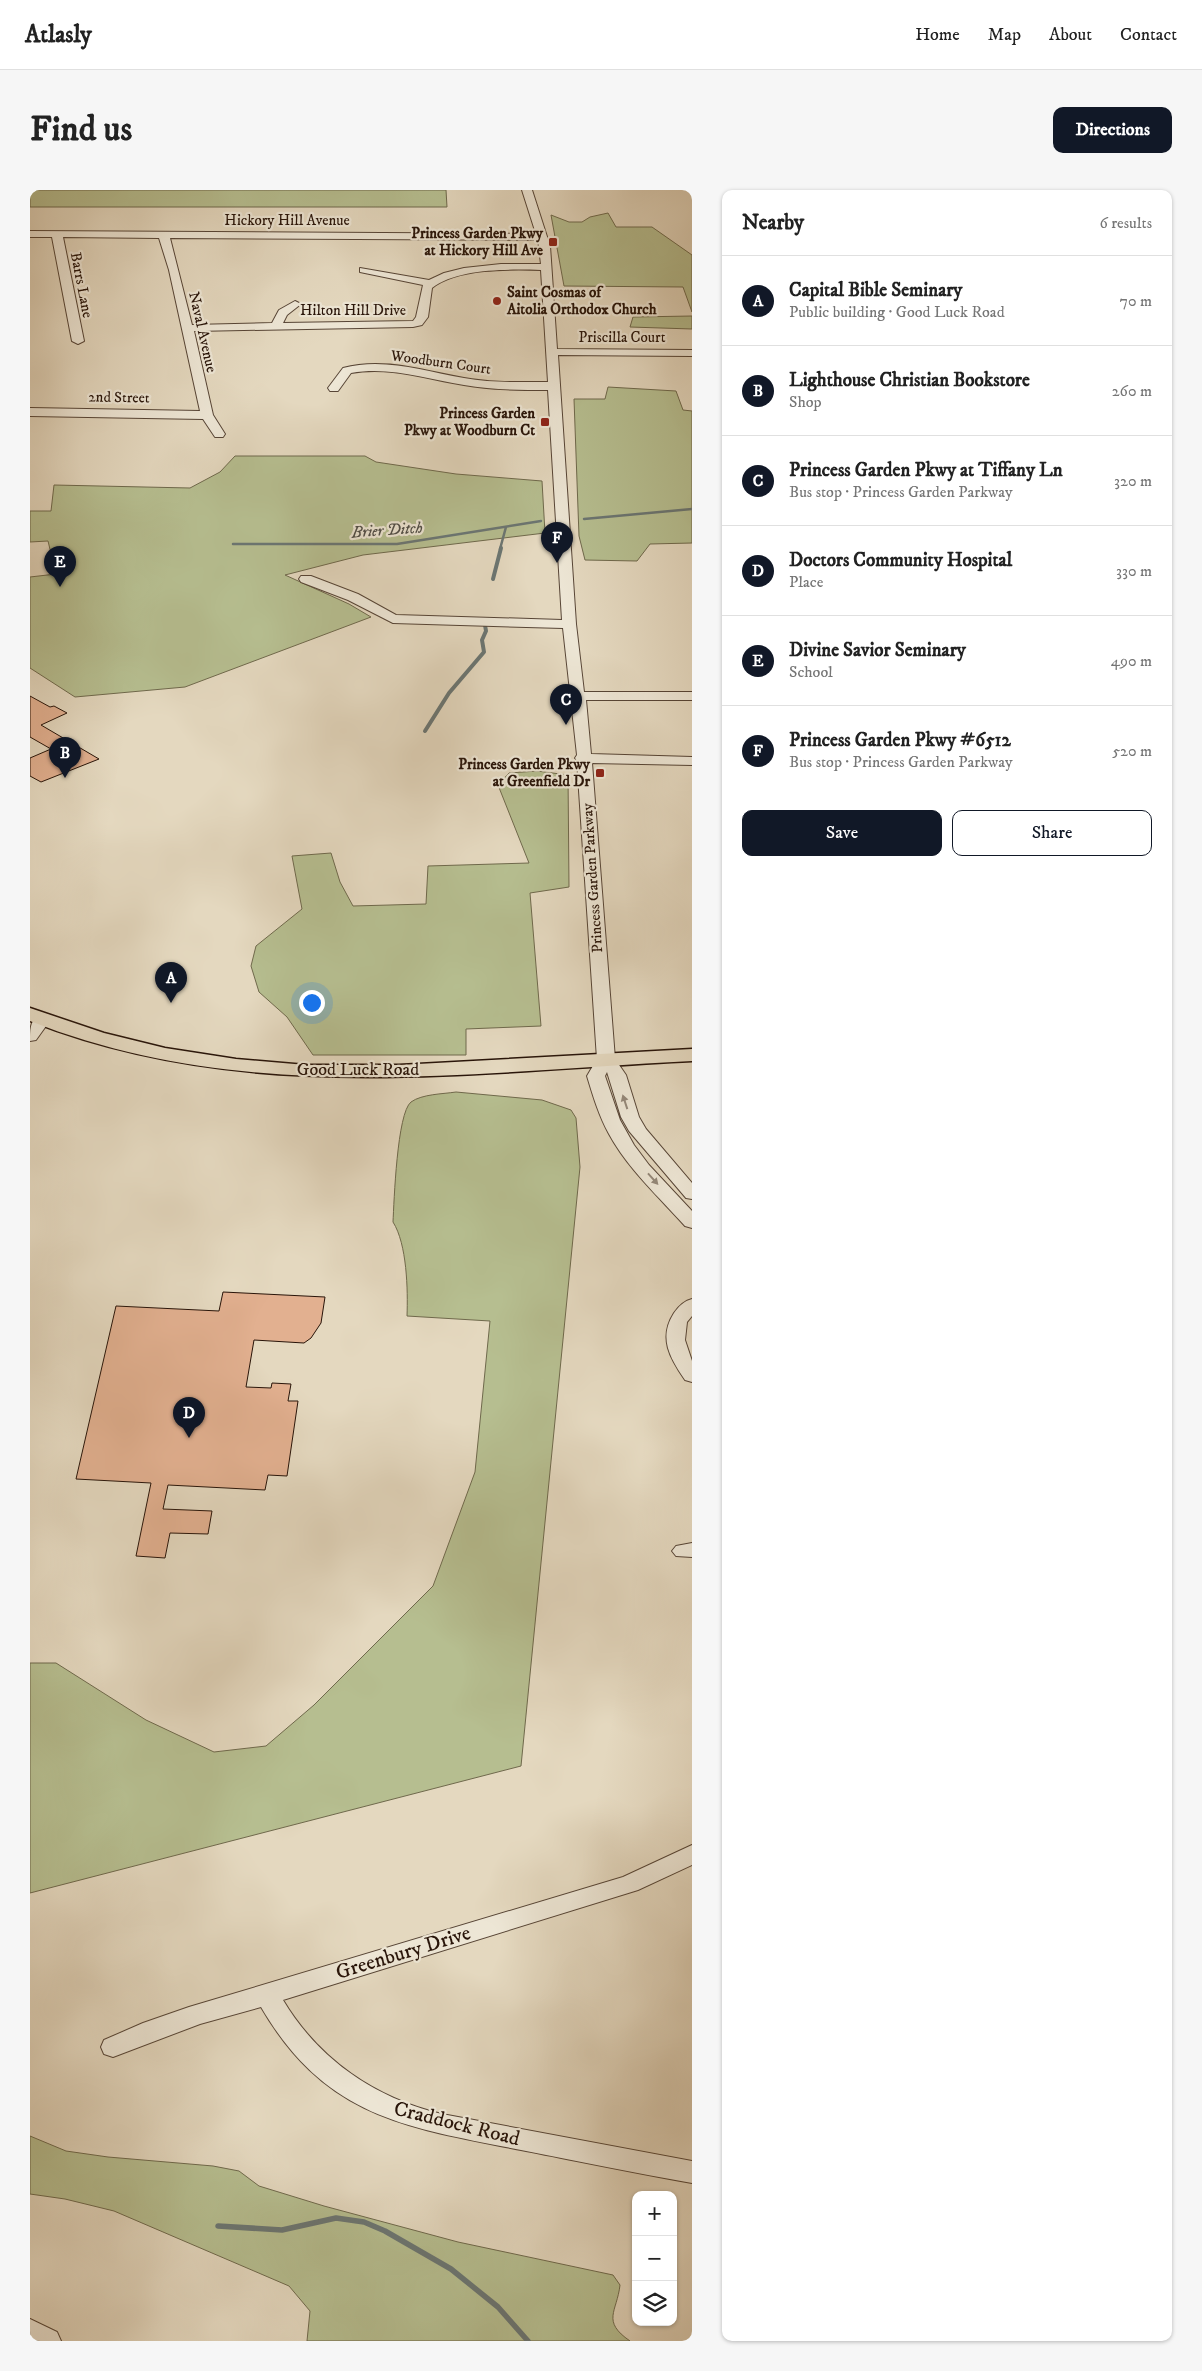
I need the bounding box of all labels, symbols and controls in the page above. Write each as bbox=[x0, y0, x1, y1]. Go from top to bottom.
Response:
text: Atlasly bbox=[25, 20, 92, 50]
text: Home bbox=[915, 24, 960, 46]
text: Map bbox=[988, 24, 1021, 46]
text: About bbox=[1049, 24, 1092, 46]
text: Contact bbox=[1120, 24, 1177, 46]
button: Directions bbox=[1053, 107, 1172, 153]
text: Find us bbox=[30, 108, 132, 152]
text: Nearby bbox=[742, 210, 804, 236]
street label: Hickory Hill Avenue bbox=[224, 211, 350, 230]
text: 6 results bbox=[1099, 213, 1152, 233]
place label: Princess Garden Pkwy at Hickory Hill Ave bbox=[411, 224, 544, 260]
marker: Princess Garden Pkwy at Hickory Hill Ave bbox=[547, 236, 559, 248]
street label: Barrs Lane bbox=[66, 251, 97, 320]
text: Capital Bible Seminary bbox=[789, 279, 962, 302]
place label: Saint Cosmas of Aitolia Orthodox Church bbox=[506, 283, 657, 319]
street label: Naval Avenue bbox=[184, 290, 221, 374]
text: A bbox=[753, 291, 763, 311]
text: 70 m bbox=[1120, 291, 1152, 311]
marker: Saint Cosmas of Aitolia Orthodox Church bbox=[491, 295, 503, 307]
street label: Hilton Hill Drive bbox=[300, 301, 406, 320]
text: Public building · Good Luck Road bbox=[789, 302, 1005, 322]
street label: Priscilla Court bbox=[579, 328, 666, 347]
street label: Woodburn Court bbox=[389, 346, 492, 379]
text: Lighthouse Christian Bookstore bbox=[789, 369, 1030, 392]
text: B bbox=[753, 381, 763, 401]
text: 260 m bbox=[1112, 381, 1152, 401]
street label: 2nd Street bbox=[88, 387, 150, 408]
text: Shop bbox=[789, 392, 822, 412]
place label: Princess Garden Pkwy at Woodburn Ct bbox=[404, 404, 535, 440]
marker: Princess Garden Pkwy at Woodburn Ct bbox=[539, 416, 551, 428]
text: Princess Garden Pkwy at Tiffany Ln bbox=[789, 459, 1063, 482]
text: C bbox=[753, 471, 763, 491]
text: 320 m bbox=[1114, 471, 1152, 491]
text: Bus stop · Princess Garden Parkway bbox=[789, 482, 1013, 502]
water label: Brier Ditch bbox=[350, 518, 423, 543]
pin: F bbox=[541, 522, 573, 563]
pin: E bbox=[44, 546, 76, 587]
text: Doctors Community Hospital bbox=[789, 549, 1012, 572]
text: D bbox=[752, 561, 764, 581]
text: 330 m bbox=[1116, 561, 1152, 581]
text: Place bbox=[789, 572, 823, 592]
text: Divine Savior Seminary bbox=[789, 639, 966, 662]
text: E bbox=[752, 651, 764, 671]
text: 490 m bbox=[1111, 651, 1152, 671]
text: School bbox=[789, 662, 833, 682]
pin: C bbox=[550, 684, 582, 725]
text: Princess Garden Pkwy #6512 bbox=[789, 729, 1011, 752]
pin: B bbox=[49, 737, 81, 778]
text: F bbox=[753, 741, 763, 761]
text: 520 m bbox=[1112, 741, 1152, 761]
text: Bus stop · Princess Garden Parkway bbox=[789, 752, 1013, 772]
place label: Princess Garden Pkwy at Greenfield Dr bbox=[458, 755, 591, 791]
marker: Princess Garden Pkwy at Greenfield Dr bbox=[594, 767, 606, 779]
street label: Princess Garden Parkway bbox=[578, 802, 607, 953]
button: Save bbox=[742, 810, 942, 856]
button: Share bbox=[952, 810, 1152, 856]
pin: A bbox=[155, 962, 187, 1003]
your location bbox=[299, 990, 325, 1016]
street label: Good Luck Road bbox=[297, 1059, 419, 1081]
one-way arrow bbox=[620, 1094, 628, 1109]
one-way arrow bbox=[648, 1173, 659, 1186]
pin: D bbox=[173, 1397, 205, 1438]
street label: Greenbury Drive bbox=[333, 1920, 474, 1986]
street label: Craddock Road bbox=[391, 2096, 523, 2152]
map controls bbox=[632, 2191, 677, 2326]
button: + bbox=[632, 2191, 677, 2236]
button: − bbox=[632, 2236, 677, 2281]
button: layers bbox=[632, 2281, 677, 2326]

